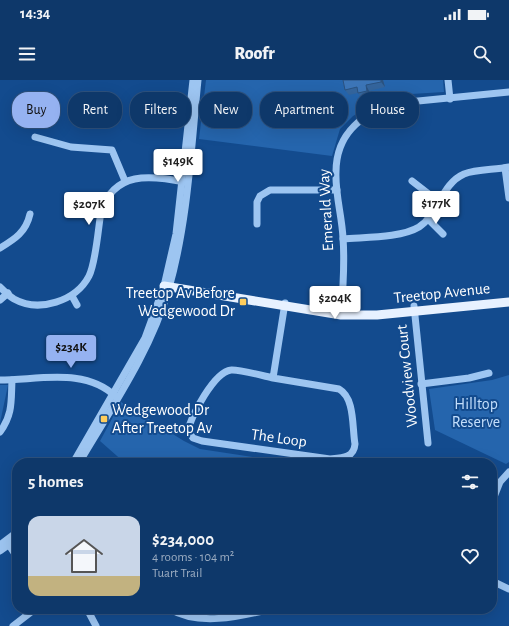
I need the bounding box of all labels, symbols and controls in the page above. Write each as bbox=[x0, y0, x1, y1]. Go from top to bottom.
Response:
text: 14:34 bbox=[20, 6, 50, 21]
icon: menu bbox=[16, 43, 38, 65]
icon: search bbox=[471, 43, 493, 65]
text: Roofr bbox=[234, 45, 275, 63]
chip: Buy bbox=[12, 92, 60, 128]
chip: Rent bbox=[68, 92, 122, 128]
chip: Filters bbox=[130, 92, 191, 128]
chip: New bbox=[199, 92, 252, 128]
chip: Apartment bbox=[260, 92, 348, 128]
chip: House bbox=[356, 92, 419, 128]
pin: $149K bbox=[150, 149, 206, 183]
text: $149K bbox=[163, 155, 193, 168]
street label: Emerald Way bbox=[316, 168, 337, 252]
pin: $177K bbox=[408, 191, 464, 225]
pin: $207K bbox=[61, 192, 117, 226]
text: $177K bbox=[421, 197, 451, 210]
text: $207K bbox=[73, 198, 105, 211]
street label: Treetop Avenue bbox=[393, 280, 491, 306]
place label: Treetop Av Before Wedgewood Dr bbox=[126, 285, 236, 319]
pin: $204K bbox=[307, 286, 363, 320]
text: $204K bbox=[319, 292, 351, 305]
marker: Treetop Av Before Wedgewood Dr bbox=[238, 297, 248, 307]
street label: Woodview Court bbox=[394, 324, 420, 428]
pin: $234K bbox=[43, 335, 99, 369]
text: $234K bbox=[55, 341, 87, 354]
park label: Hilltop Reserve bbox=[452, 396, 500, 430]
place label: Wedgewood Dr After Treetop Av bbox=[112, 402, 212, 436]
marker: Wedgewood Dr After Treetop Av bbox=[99, 414, 109, 424]
street label: The Loop bbox=[250, 426, 308, 450]
icon: filters bbox=[459, 471, 481, 493]
text: 5 homes bbox=[28, 473, 84, 490]
text: $234,000 bbox=[152, 531, 214, 548]
icon: home bbox=[60, 532, 108, 580]
icon: heart bbox=[459, 545, 481, 567]
text: 4 rooms · 104 m² bbox=[152, 551, 234, 564]
text: Tuart Trail bbox=[152, 567, 202, 580]

